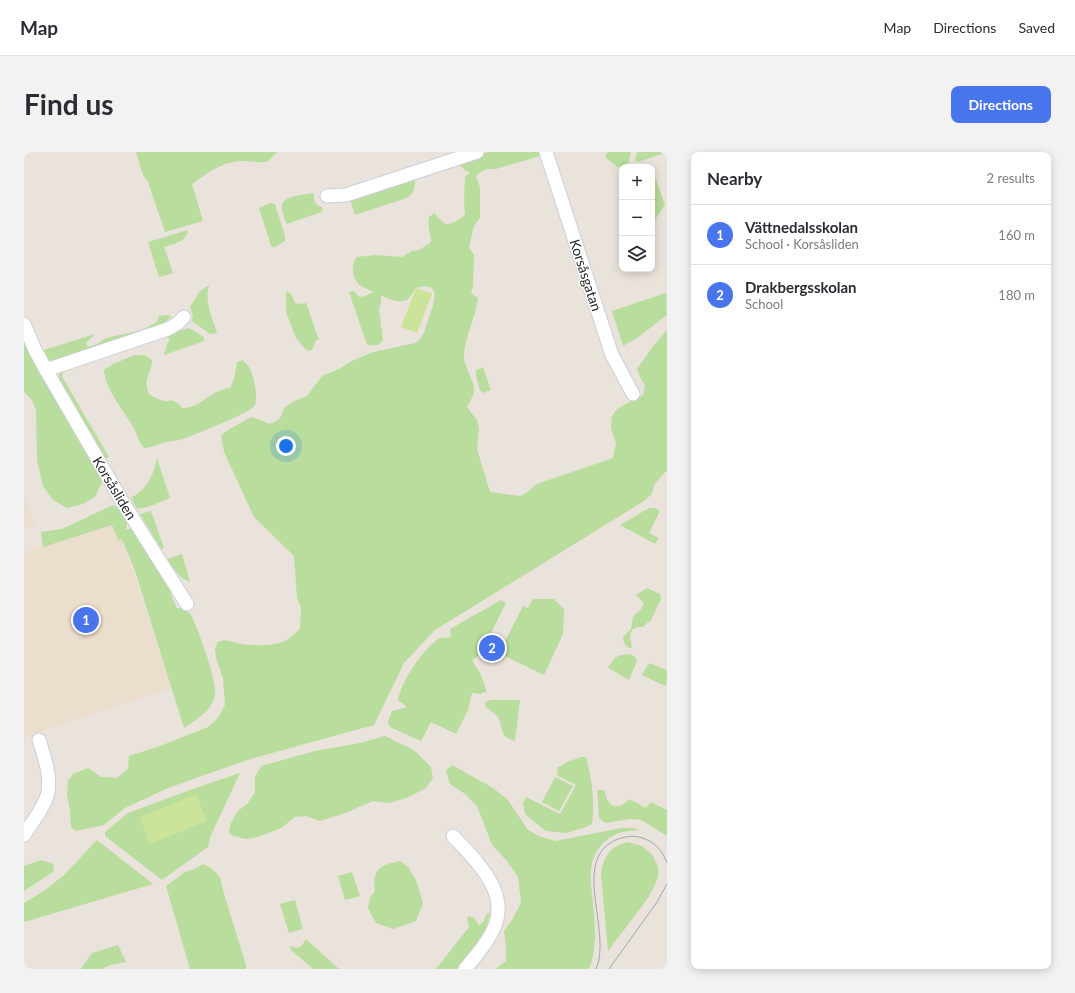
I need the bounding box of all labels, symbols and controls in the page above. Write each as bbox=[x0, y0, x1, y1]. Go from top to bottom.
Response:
text: Map bbox=[20, 16, 58, 39]
text: Map bbox=[884, 19, 911, 36]
text: Directions bbox=[933, 19, 996, 36]
text: Saved bbox=[1018, 19, 1055, 36]
button: Directions bbox=[951, 86, 1051, 123]
text: Find us bbox=[24, 87, 114, 121]
map controls bbox=[619, 164, 655, 272]
button: + bbox=[619, 164, 655, 200]
text: Nearby bbox=[707, 168, 762, 189]
text: 2 results bbox=[987, 170, 1035, 186]
button: − bbox=[619, 200, 655, 236]
text: Vättnedalsskolan bbox=[745, 218, 858, 236]
text: 1 bbox=[716, 227, 724, 243]
text: 160 m bbox=[998, 227, 1035, 243]
button: layers bbox=[619, 236, 655, 272]
text: School · Korsåsliden bbox=[745, 236, 859, 252]
street label: Korsåsgatan bbox=[566, 237, 606, 313]
text: Drakbergsskolan bbox=[745, 278, 857, 296]
text: 2 bbox=[716, 287, 724, 303]
text: 180 m bbox=[998, 287, 1035, 303]
text: School bbox=[745, 296, 783, 312]
your location bbox=[276, 436, 296, 456]
street label: Korsåsliden bbox=[90, 453, 140, 523]
pin: 1 bbox=[73, 605, 99, 635]
pin: 2 bbox=[479, 633, 505, 663]

